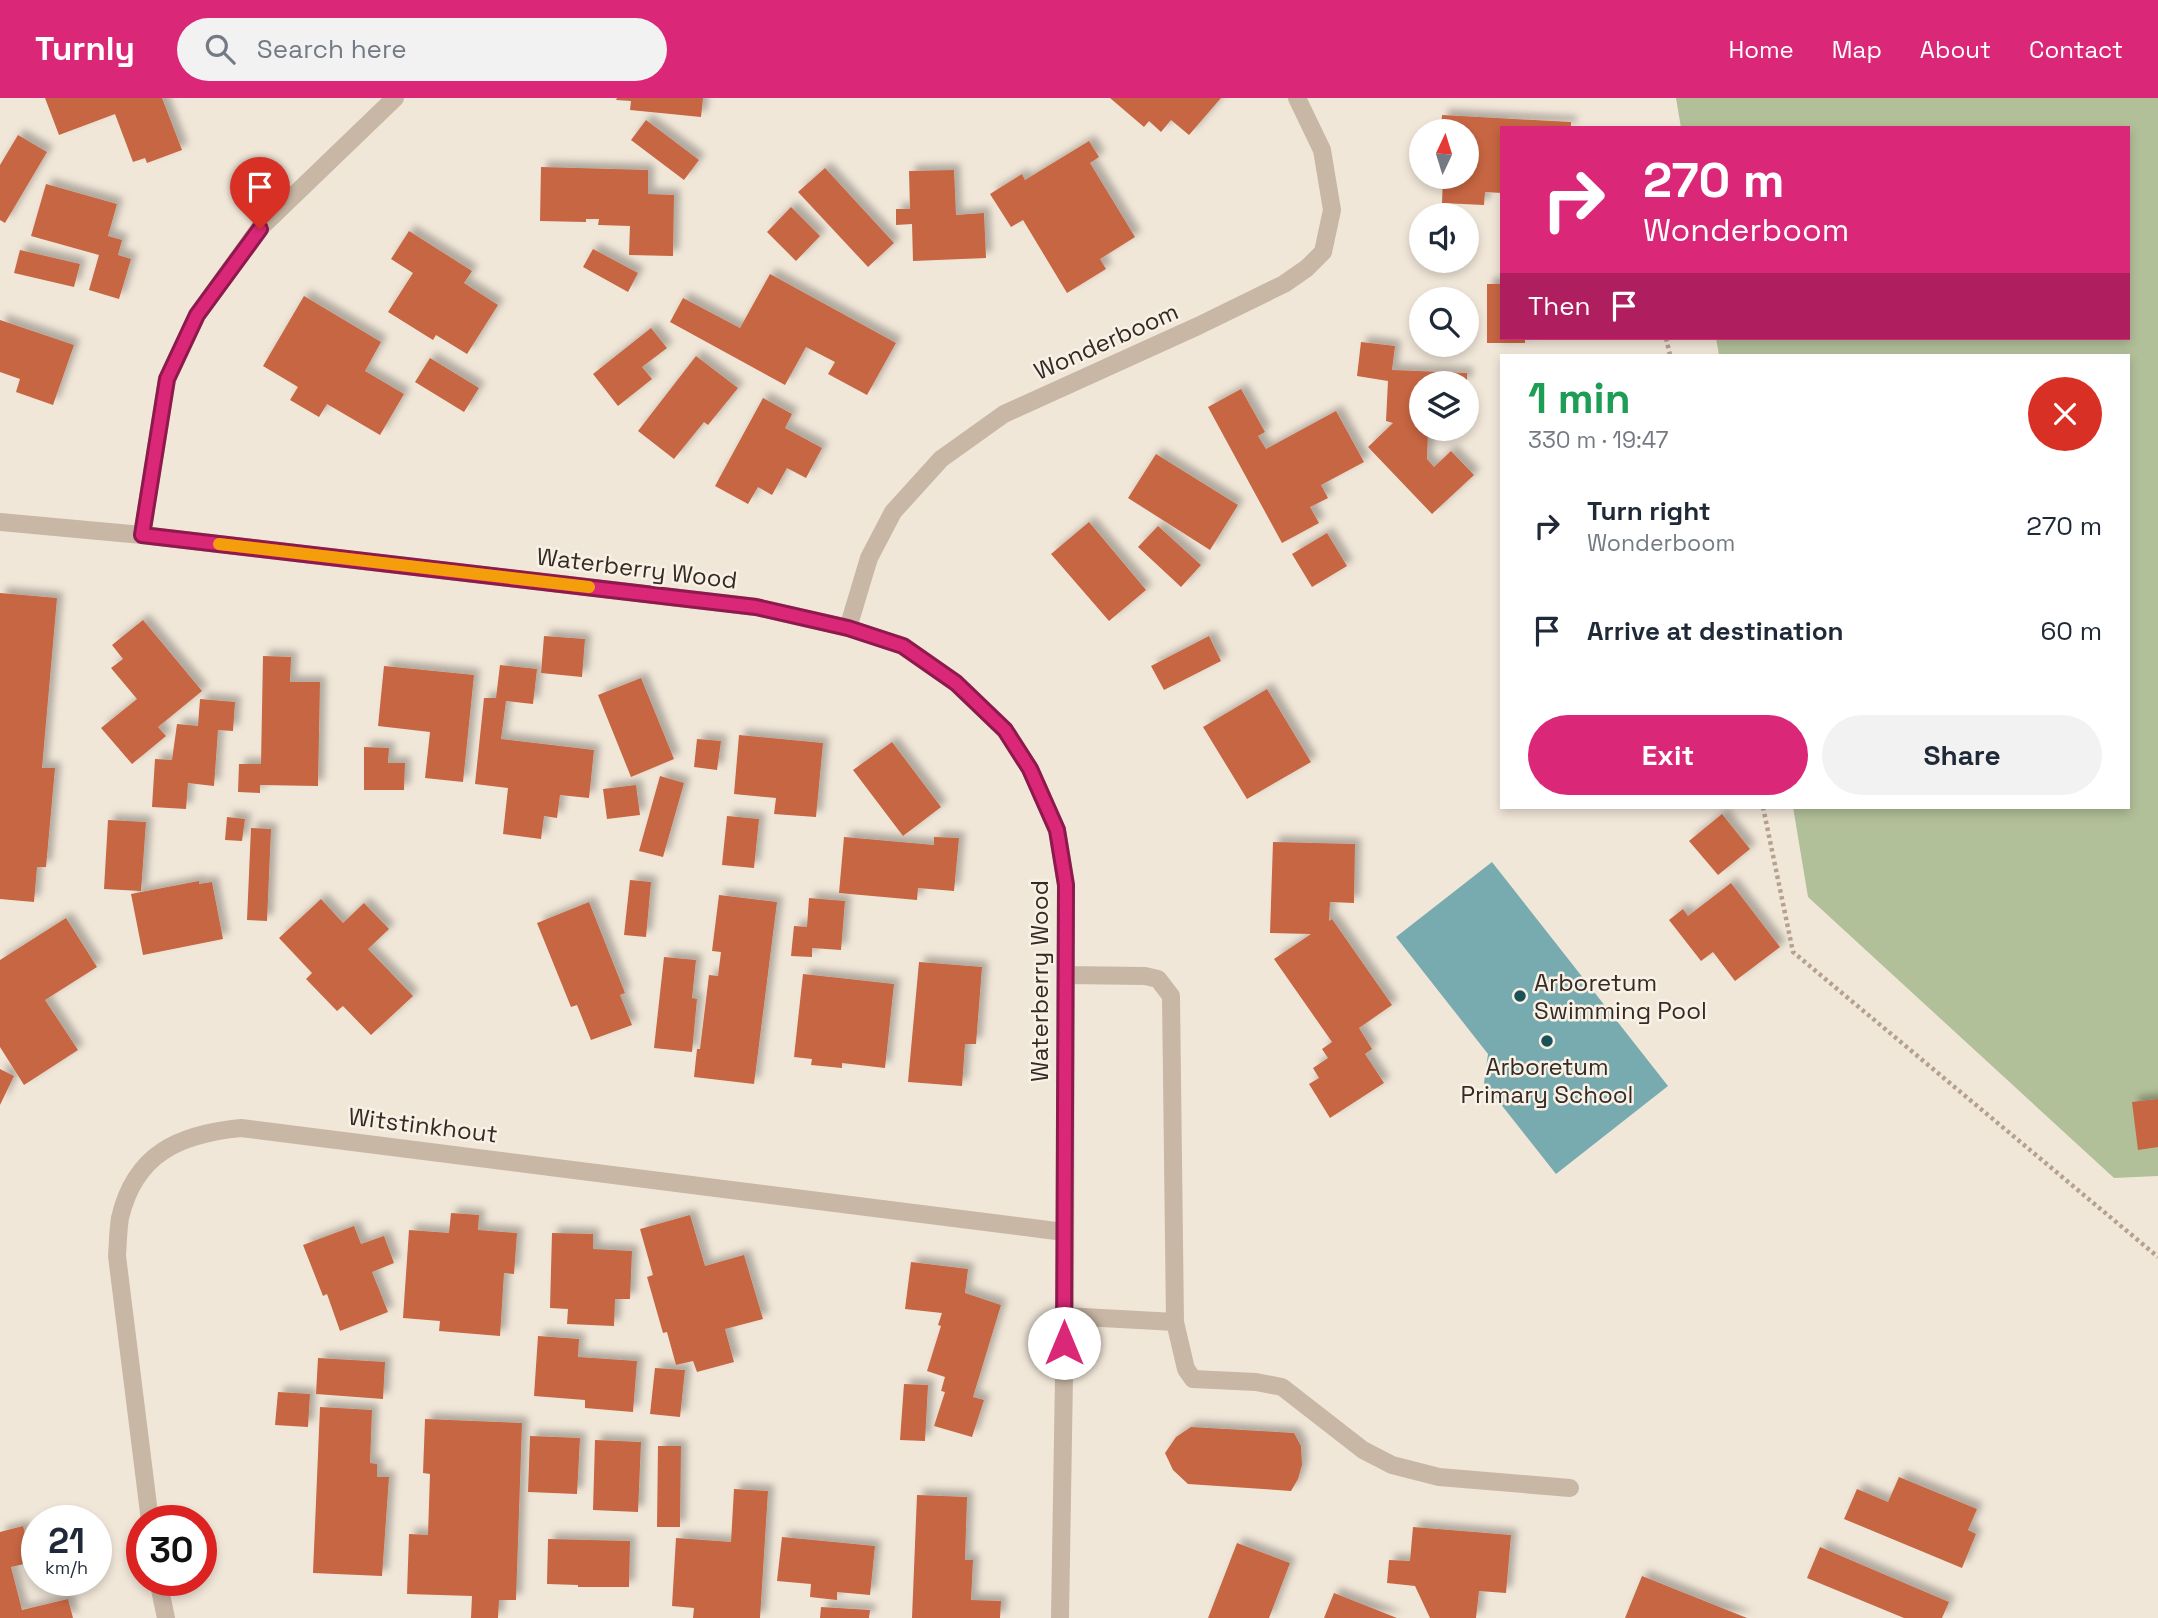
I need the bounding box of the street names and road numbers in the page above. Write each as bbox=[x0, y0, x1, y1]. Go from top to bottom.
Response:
street label: Wonderboom bbox=[1029, 295, 1183, 387]
street label: Waterberry Wood bbox=[535, 540, 739, 596]
street label: Waterberry Wood bbox=[1024, 880, 1055, 1082]
street label: Witstinkhout bbox=[347, 1100, 499, 1150]

